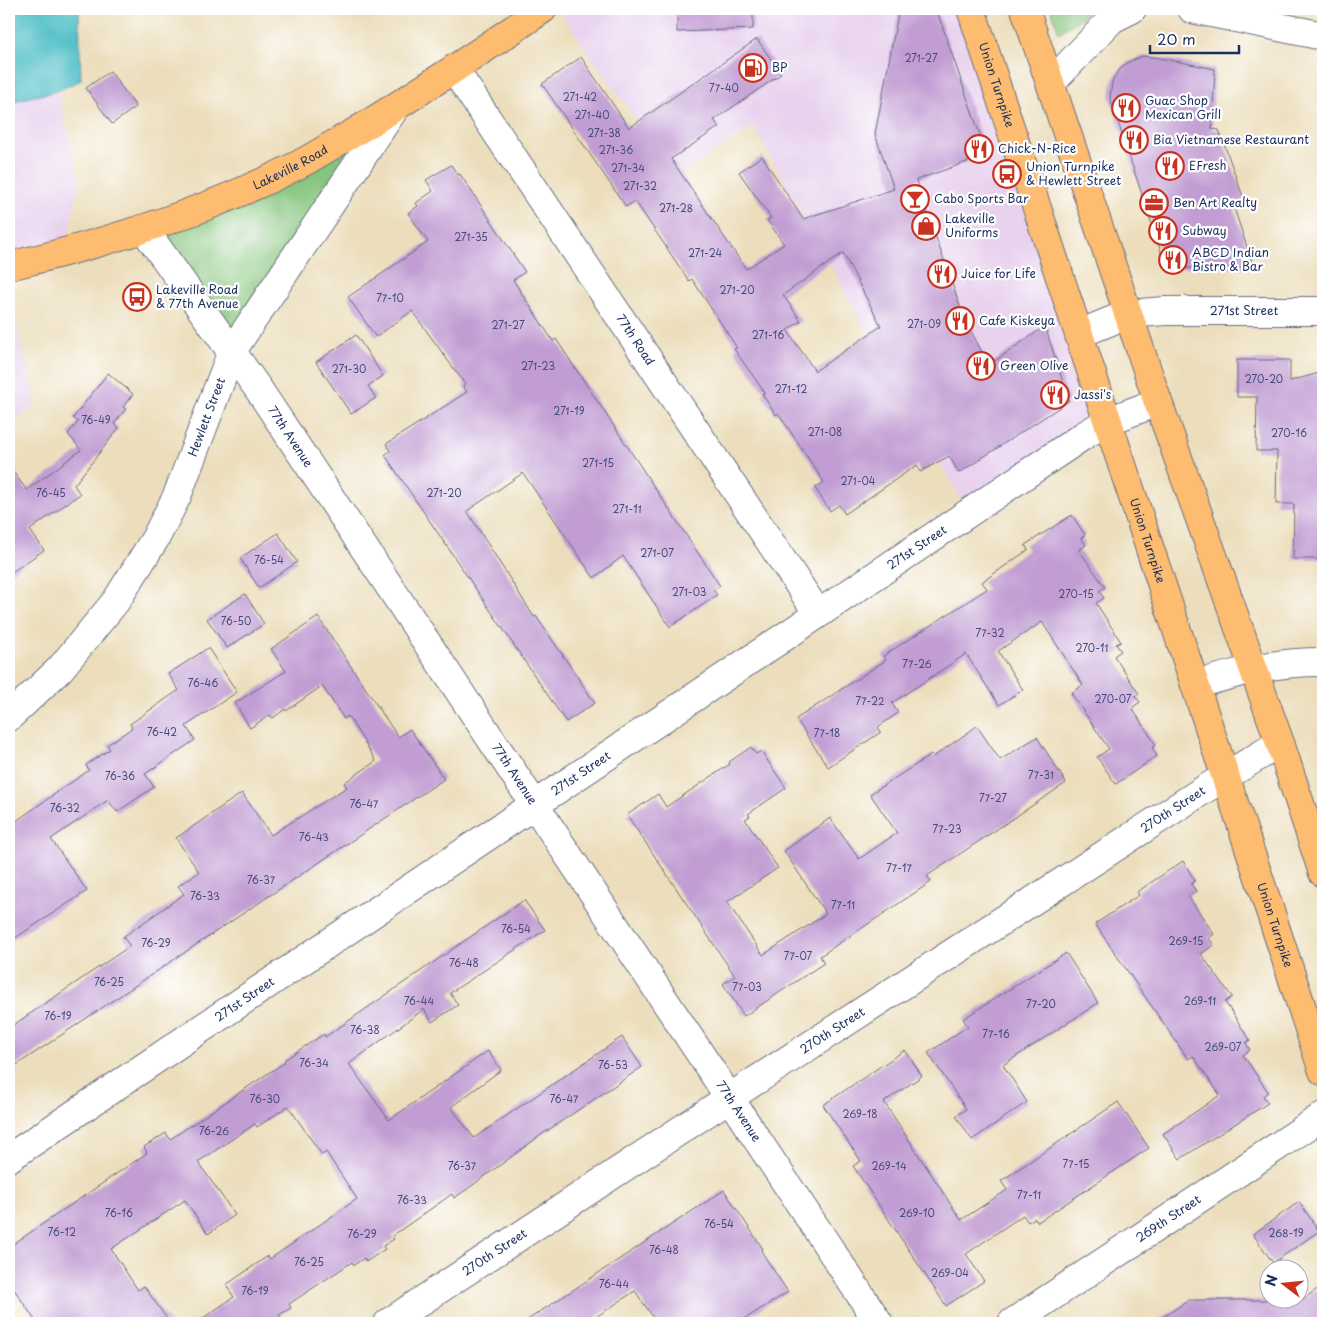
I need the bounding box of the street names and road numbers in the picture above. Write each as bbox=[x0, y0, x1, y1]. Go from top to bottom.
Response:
street label: Union Turnpike bbox=[975, 40, 1020, 130]
street label: Lakeville Road bbox=[250, 140, 331, 194]
street label: 271st Street bbox=[1210, 301, 1279, 319]
street label: 77th Road bbox=[612, 310, 660, 369]
street label: Hewlett Street bbox=[183, 375, 229, 459]
street label: 77th Avenue bbox=[264, 402, 318, 471]
street label: Union Turnpike bbox=[1126, 495, 1171, 585]
street label: 271st Street bbox=[883, 520, 950, 573]
street label: 77th Avenue bbox=[488, 739, 542, 808]
street label: 271st Street bbox=[547, 746, 614, 799]
street label: 270th Street bbox=[1137, 781, 1209, 837]
street label: Union Turnpike bbox=[1253, 880, 1298, 970]
street label: 271st Street bbox=[211, 972, 278, 1025]
street label: 270th Street bbox=[796, 1002, 868, 1058]
street label: 77th Avenue bbox=[712, 1077, 766, 1145]
street label: 269th Street bbox=[1132, 1190, 1204, 1246]
street label: 270th Street bbox=[458, 1224, 530, 1280]

